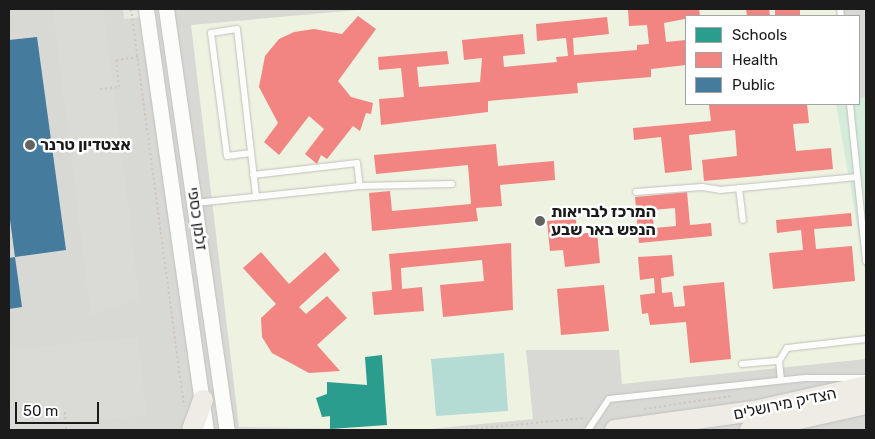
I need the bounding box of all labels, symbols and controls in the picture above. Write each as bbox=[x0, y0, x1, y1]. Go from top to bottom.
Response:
legend bbox=[685, 15, 860, 105]
text: Schools bbox=[732, 26, 787, 44]
text: Health bbox=[732, 51, 778, 69]
text: Public bbox=[732, 76, 775, 94]
place label: אצטדיון טרנר bbox=[40, 135, 131, 155]
marker: אצטדיון טרנר bbox=[24, 139, 36, 151]
street label: זלמן כספי bbox=[183, 186, 211, 252]
place label: המרכז לבריאות הנפש באר שבע bbox=[551, 202, 656, 240]
marker: המרכז לבריאות הנפש באר שבע bbox=[533, 214, 547, 228]
street label: הצדיק מירושלים bbox=[732, 384, 838, 424]
scale bar bbox=[18, 392, 101, 424]
text: 50 m bbox=[23, 402, 58, 420]

